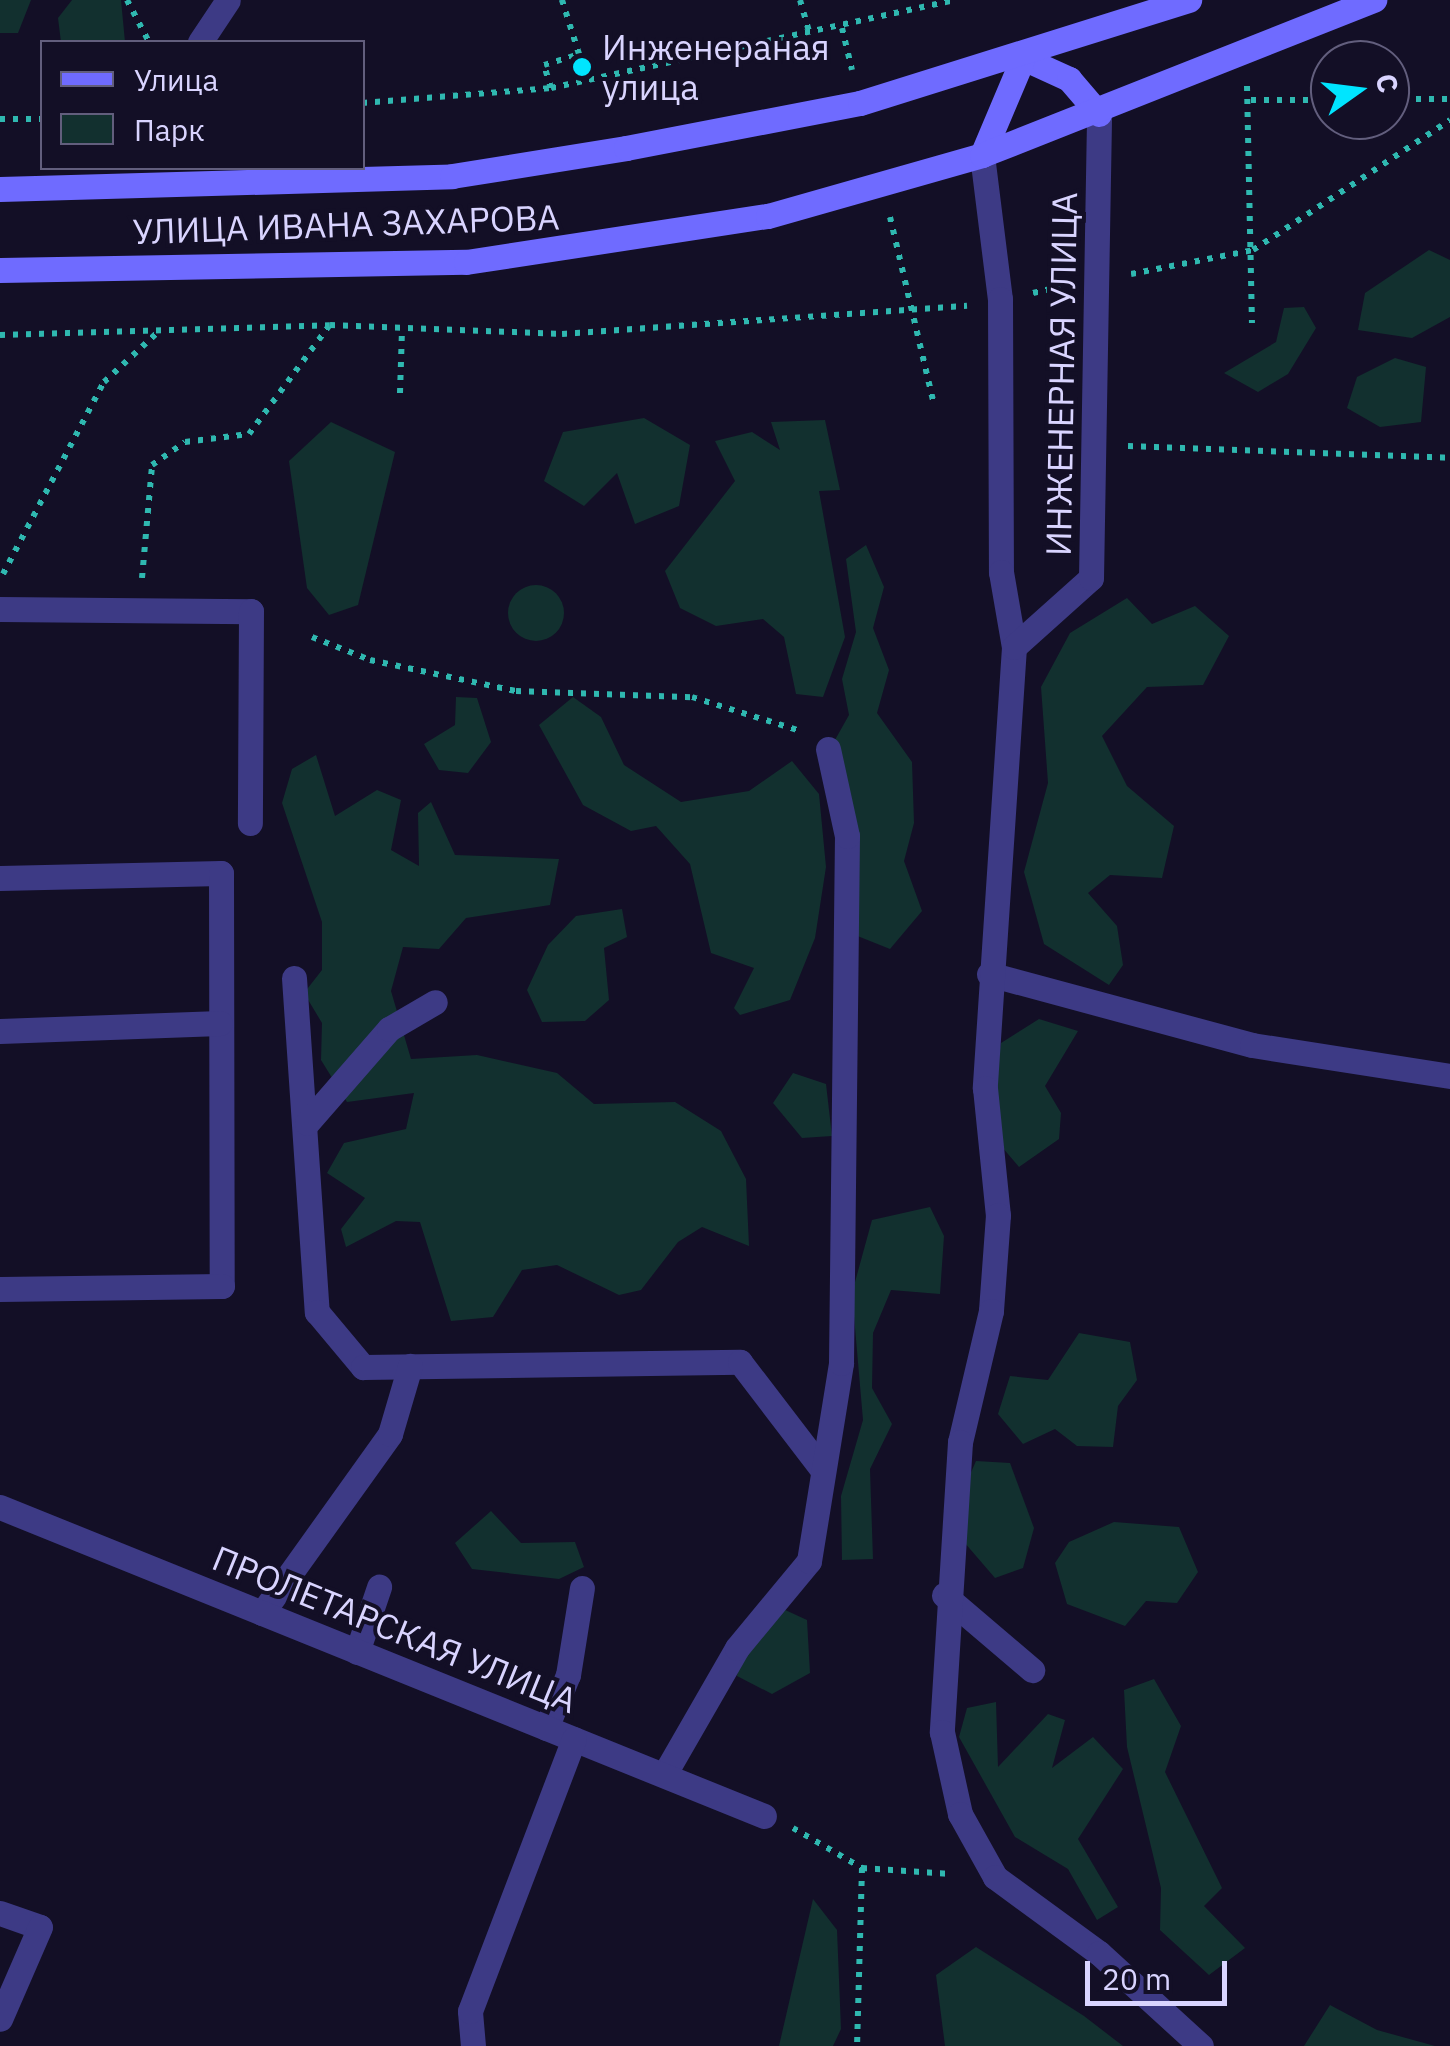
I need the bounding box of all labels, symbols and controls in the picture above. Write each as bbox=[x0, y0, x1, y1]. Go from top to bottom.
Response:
place label: Инженераная улица bbox=[602, 26, 830, 108]
legend bbox=[40, 40, 365, 170]
north arrow bbox=[1310, 40, 1410, 140]
marker: Инженераная улица bbox=[571, 56, 593, 78]
text: Улица bbox=[134, 60, 219, 99]
text: С bbox=[1367, 70, 1408, 96]
text: Парк bbox=[134, 110, 205, 149]
street label: ИНЖЕНЕРНАЯ УЛИЦА bbox=[1037, 192, 1085, 556]
street label: УЛИЦА ИВАНА ЗАХАРОВА bbox=[132, 196, 560, 252]
street label: ПРОЛЕТАРСКАЯ УЛИЦА bbox=[207, 1537, 583, 1721]
scale bar bbox=[1090, 1941, 1232, 2003]
text: 20 m bbox=[1102, 1959, 1171, 1998]

